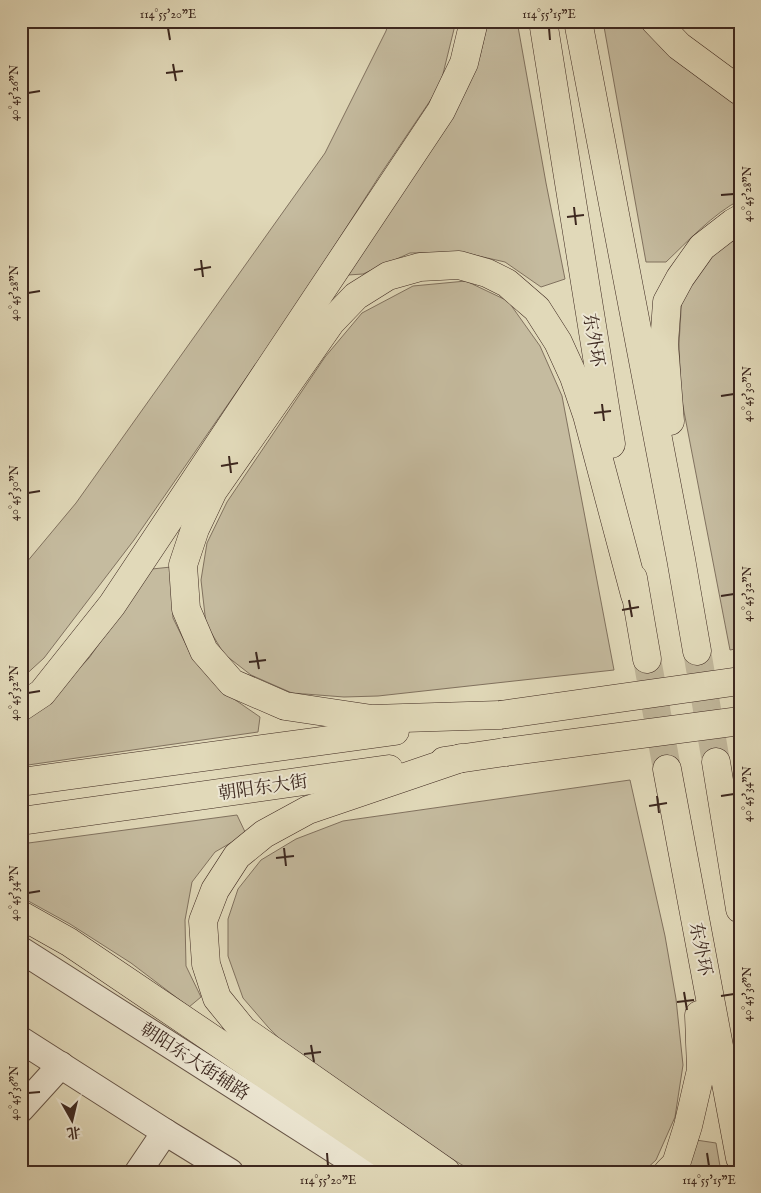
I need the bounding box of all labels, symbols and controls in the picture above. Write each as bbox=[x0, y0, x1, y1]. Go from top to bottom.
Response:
text: 114°55'20"E bbox=[140, 7, 196, 22]
text: 114°55'15"E bbox=[522, 7, 576, 22]
text: 40°45'26"N bbox=[7, 64, 22, 121]
text: 40°45'28"N bbox=[740, 166, 755, 222]
text: 40°45'28"N bbox=[7, 265, 22, 321]
street label: 东外环 bbox=[577, 312, 608, 369]
text: 40°45'30"N bbox=[740, 365, 755, 422]
text: 40°45'30"N bbox=[7, 464, 22, 521]
text: 40°45'32"N bbox=[740, 566, 755, 622]
text: 40°45'32"N bbox=[7, 665, 22, 721]
text: 40°45'34"N bbox=[740, 765, 755, 822]
street label: 朝阳东大街 bbox=[217, 771, 309, 806]
text: 40°45'34"N bbox=[7, 864, 22, 921]
street label: 东外环 bbox=[683, 921, 716, 978]
text: 40°45'36"N bbox=[740, 966, 755, 1021]
street label: 朝阳东大街辅路 bbox=[135, 1018, 253, 1106]
text: 40°45'36"N bbox=[7, 1065, 22, 1120]
north arrow bbox=[48, 1096, 98, 1146]
text: 北 bbox=[65, 1122, 82, 1142]
text: 114°55'20"E bbox=[300, 1173, 356, 1188]
text: 114°55'15"E bbox=[682, 1173, 736, 1188]

